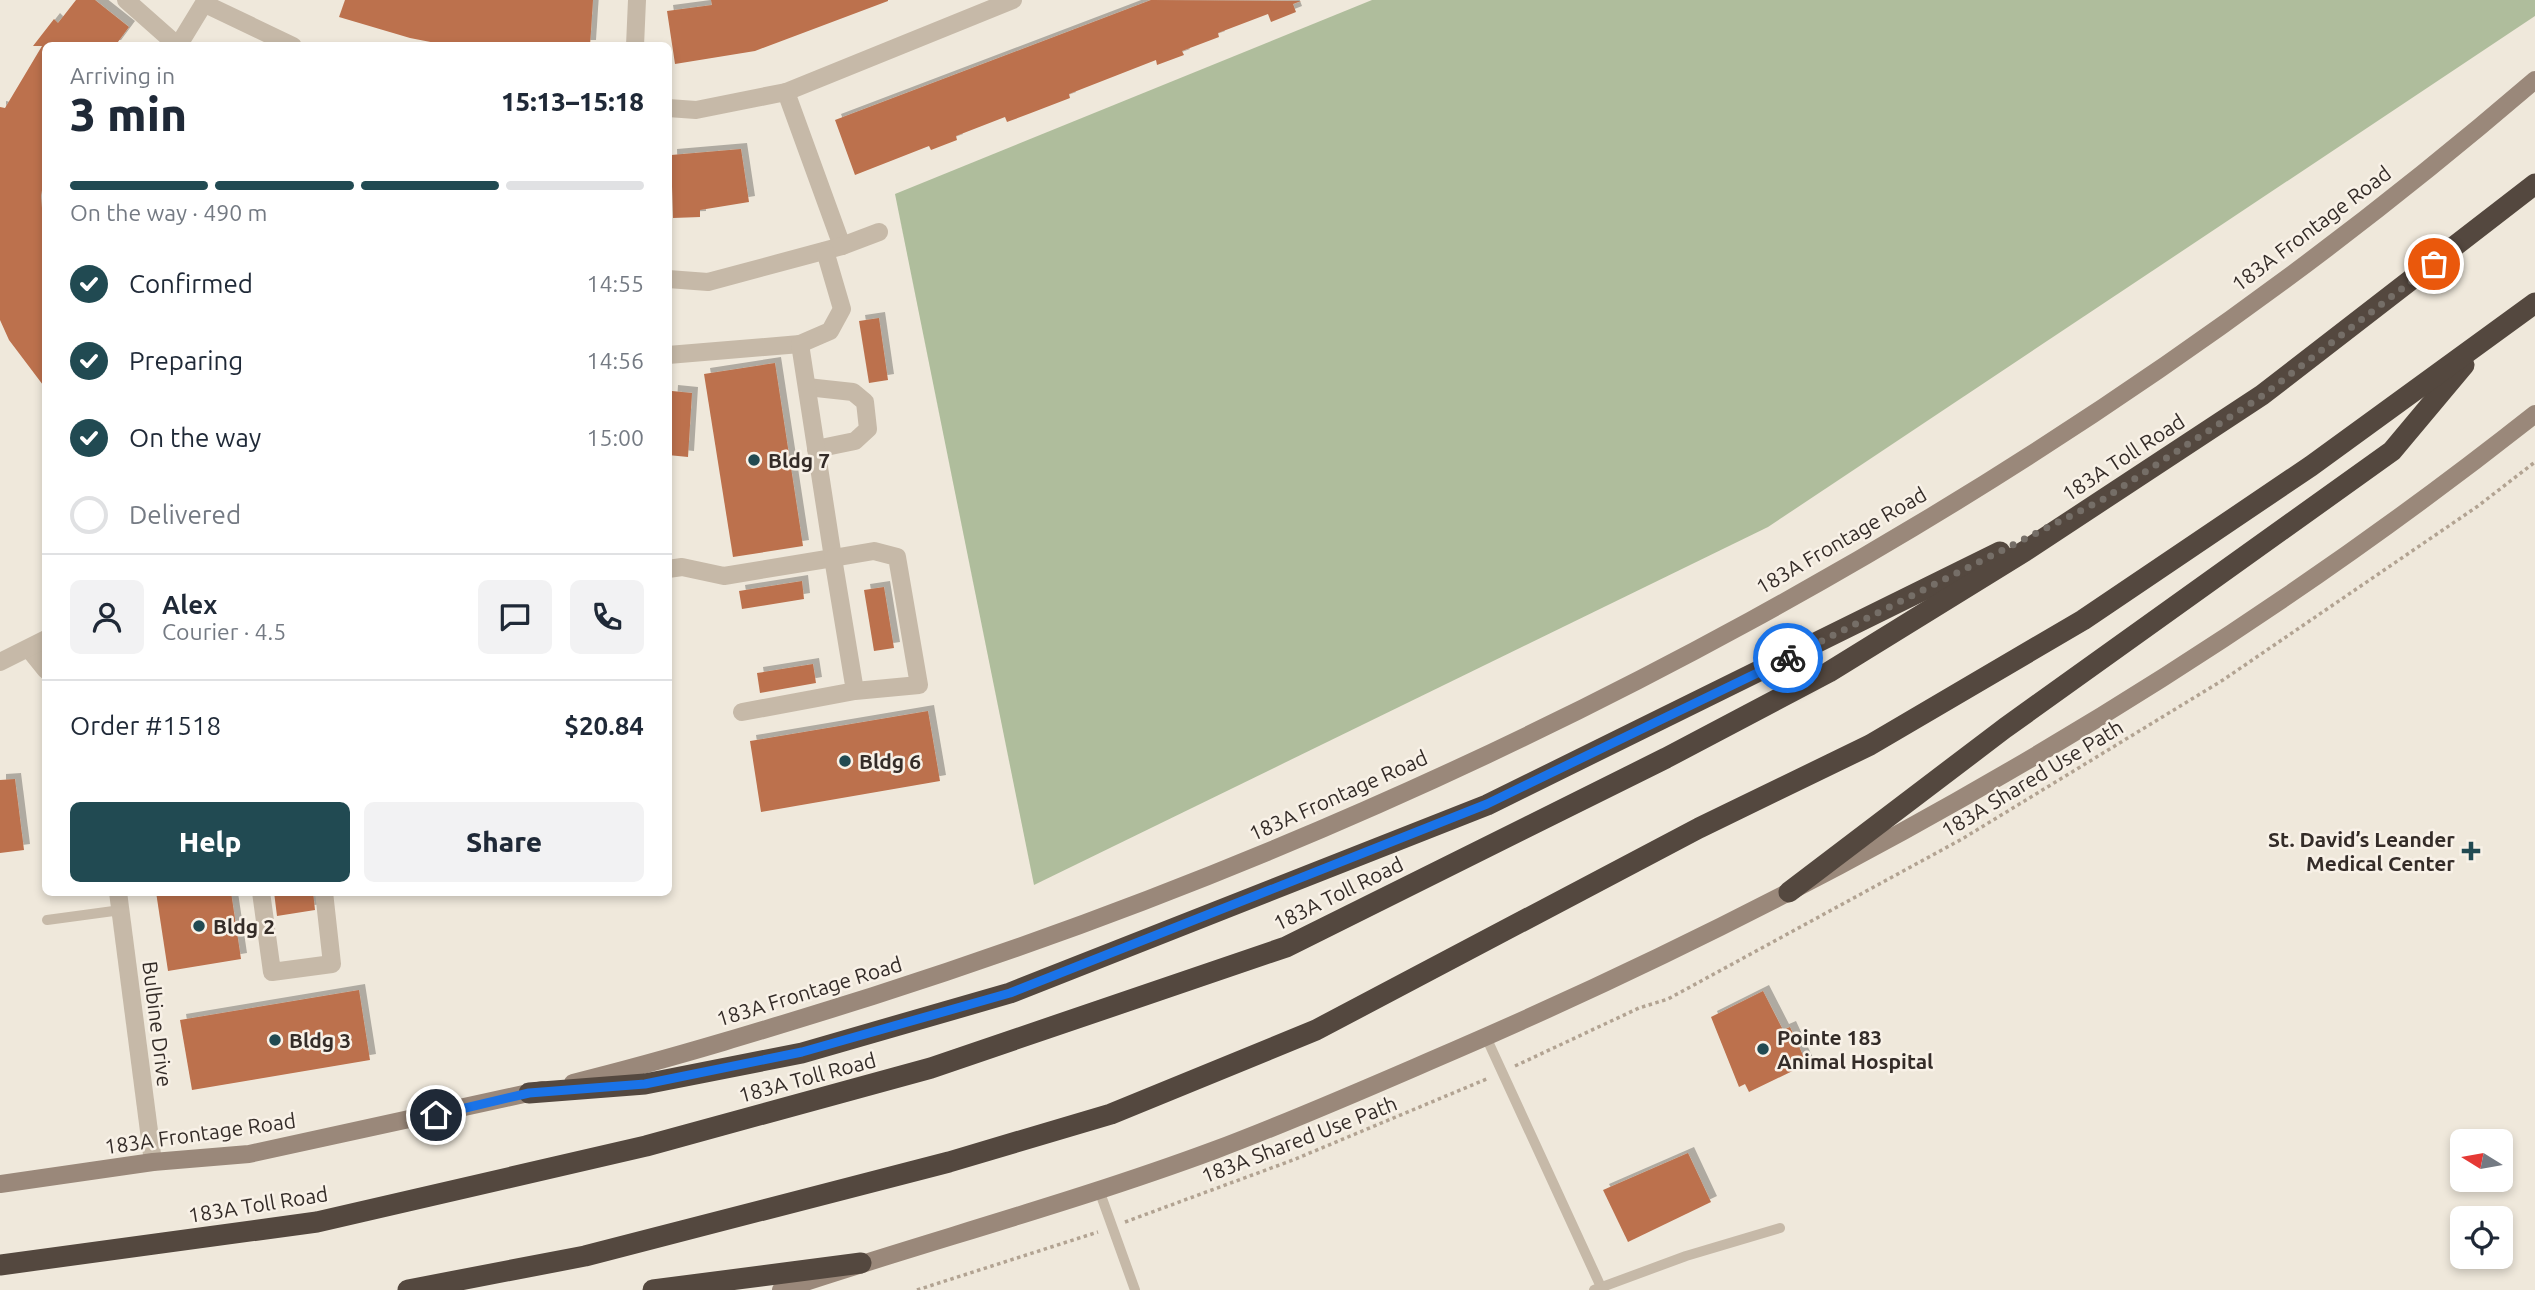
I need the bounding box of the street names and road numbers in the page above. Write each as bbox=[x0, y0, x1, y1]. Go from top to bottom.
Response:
street label: 183A Frontage Road bbox=[2227, 160, 2395, 296]
street label: 183A Toll Road bbox=[2057, 408, 2189, 506]
street label: 183A Frontage Road bbox=[1752, 481, 1930, 599]
street label: 183A Shared Use Path bbox=[1937, 714, 2127, 842]
street label: 183A Frontage Road bbox=[1245, 745, 1431, 845]
street label: 183A Toll Road bbox=[1269, 851, 1407, 935]
street label: 183A Frontage Road bbox=[713, 951, 905, 1031]
street label: Bulbine Drive bbox=[138, 960, 178, 1088]
street label: 183A Toll Road bbox=[736, 1047, 878, 1107]
street label: 183A Shared Use Path bbox=[1198, 1091, 1400, 1187]
street label: 183A Frontage Road bbox=[103, 1108, 297, 1158]
street label: 183A Toll Road bbox=[186, 1181, 330, 1227]

